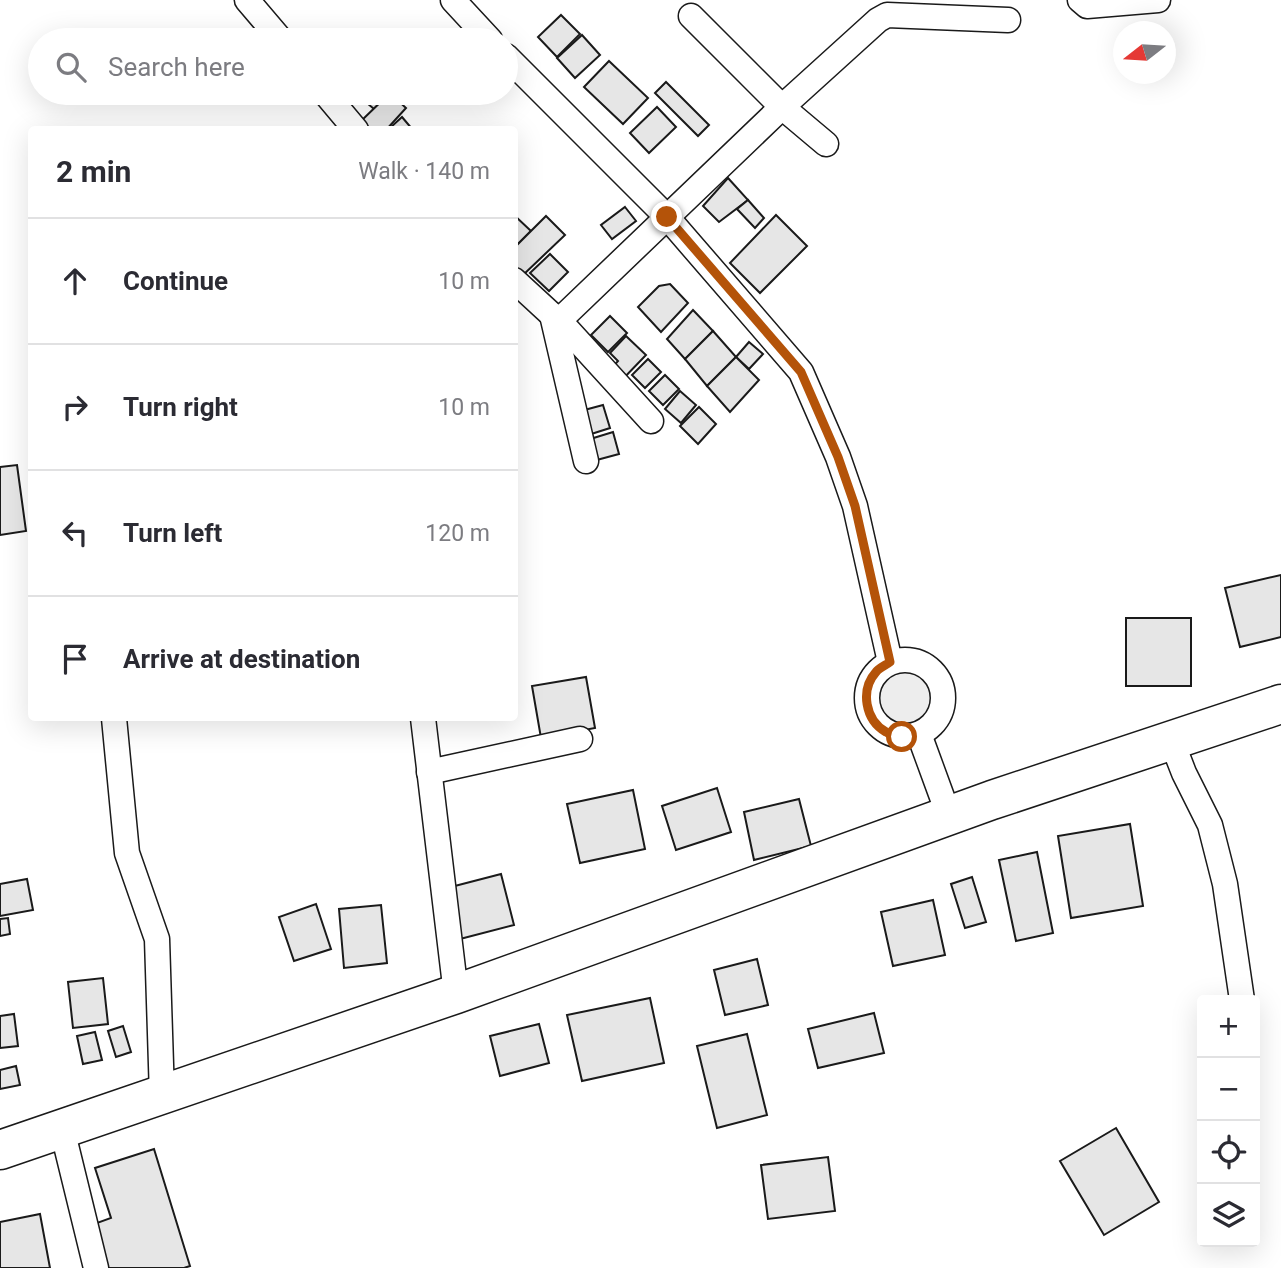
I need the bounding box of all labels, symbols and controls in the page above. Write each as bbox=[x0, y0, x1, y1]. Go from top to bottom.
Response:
north arrow bbox=[1113, 21, 1176, 84]
search box bbox=[28, 28, 518, 105]
icon: search bbox=[52, 48, 90, 86]
text: Search here bbox=[108, 52, 245, 82]
text: 2 min bbox=[56, 154, 131, 189]
text: Walk · 140 m bbox=[358, 158, 490, 185]
route end bbox=[651, 201, 682, 232]
icon: ahead bbox=[56, 262, 94, 300]
text: Continue bbox=[123, 266, 228, 296]
text: 10 m bbox=[438, 268, 490, 295]
icon: right bbox=[56, 388, 94, 426]
text: Turn right bbox=[123, 392, 238, 422]
text: 10 m bbox=[438, 394, 490, 421]
icon: left bbox=[56, 514, 94, 552]
text: Turn left bbox=[123, 518, 222, 548]
text: 120 m bbox=[425, 520, 490, 547]
icon: arrive bbox=[56, 640, 94, 678]
text: Arrive at destination bbox=[123, 644, 360, 674]
route start bbox=[886, 721, 917, 752]
map controls bbox=[1197, 995, 1260, 1247]
button: + bbox=[1197, 995, 1260, 1058]
button: − bbox=[1197, 1058, 1260, 1121]
button: locate bbox=[1197, 1121, 1260, 1184]
button: layers bbox=[1197, 1184, 1260, 1247]

